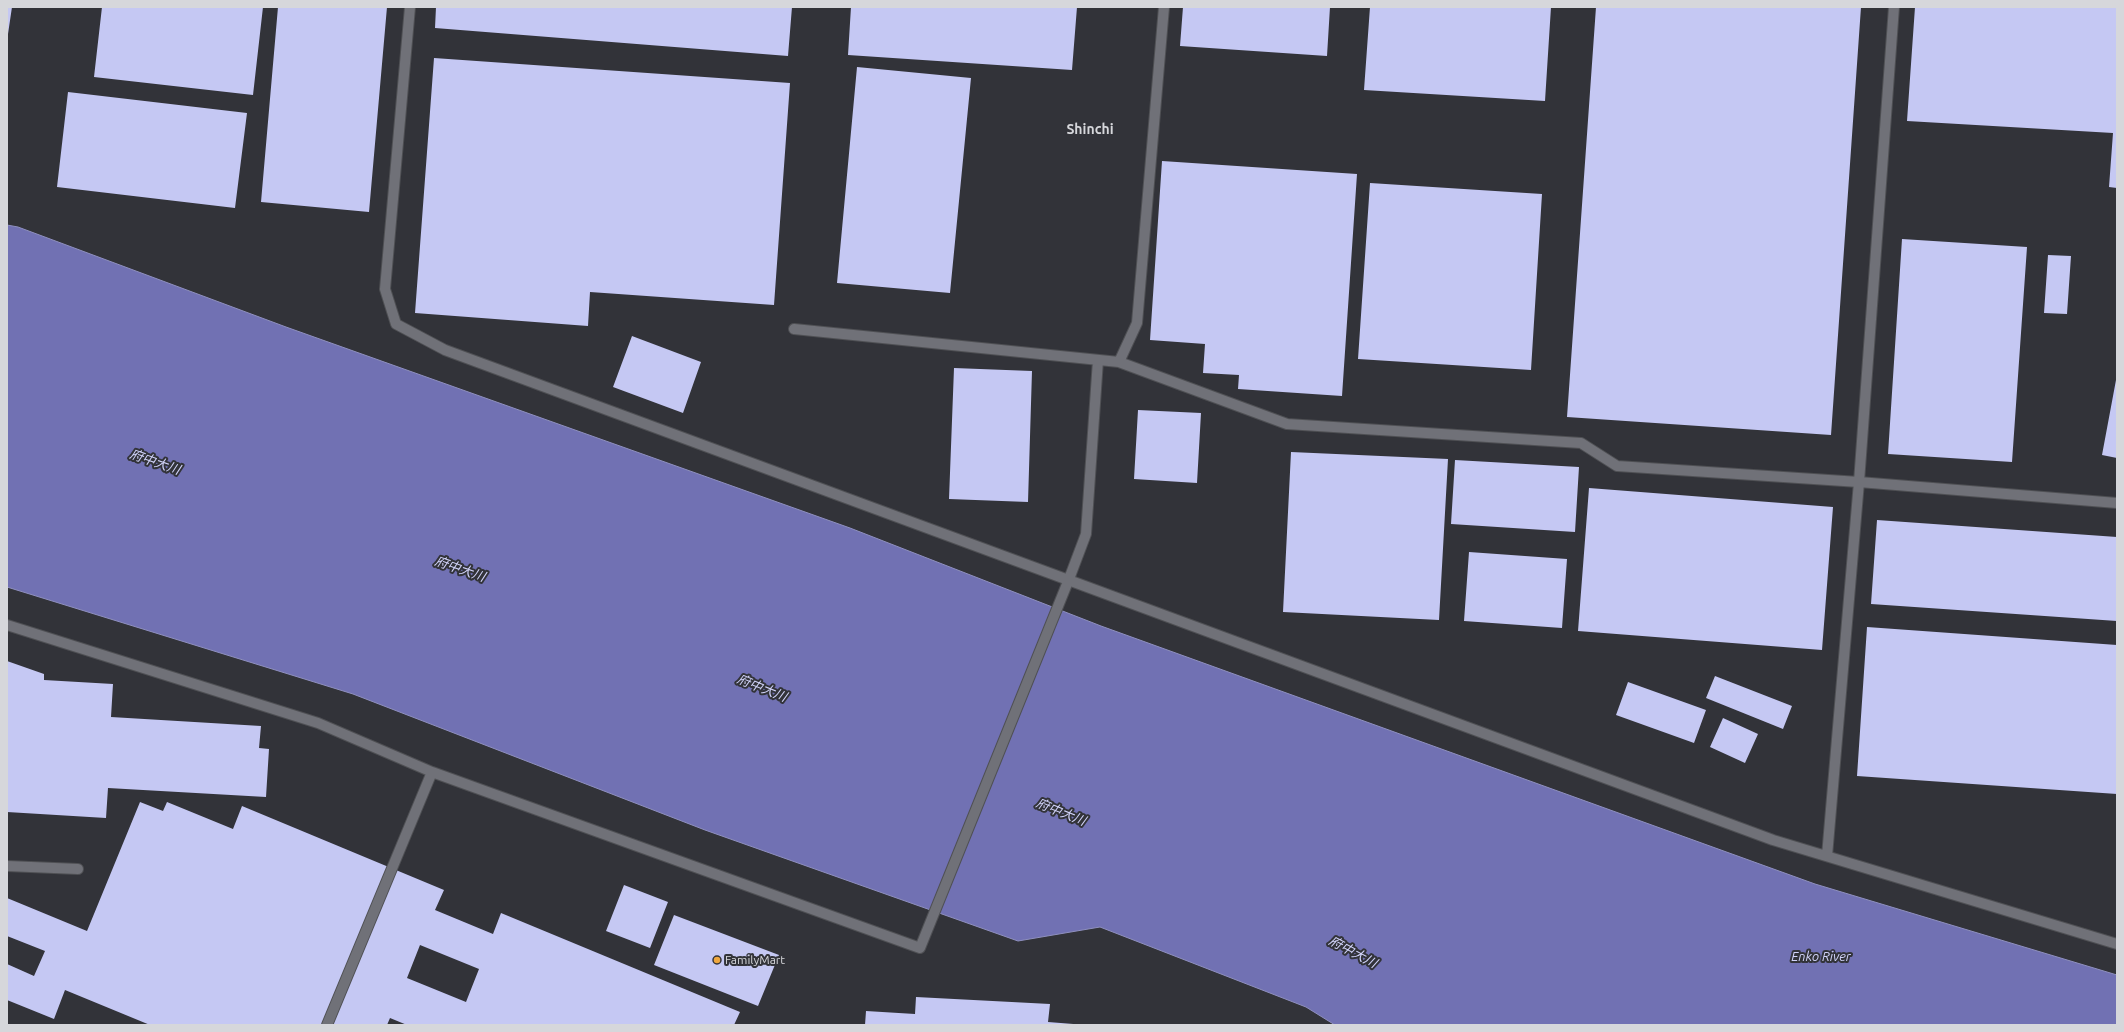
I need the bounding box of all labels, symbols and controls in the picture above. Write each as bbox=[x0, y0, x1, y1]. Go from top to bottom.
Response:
district label: Shinchi bbox=[1066, 121, 1114, 137]
water label: 府中大川 bbox=[128, 446, 182, 478]
water label: 府中大川 bbox=[433, 553, 487, 585]
water label: 府中大川 bbox=[735, 671, 789, 705]
water label: 府中大川 bbox=[1034, 795, 1088, 829]
water label: 府中大川 bbox=[1326, 933, 1380, 971]
water label: Enko River bbox=[1791, 949, 1851, 965]
place label: FamilyMart bbox=[725, 953, 785, 967]
marker: FamilyMart bbox=[712, 955, 722, 965]

